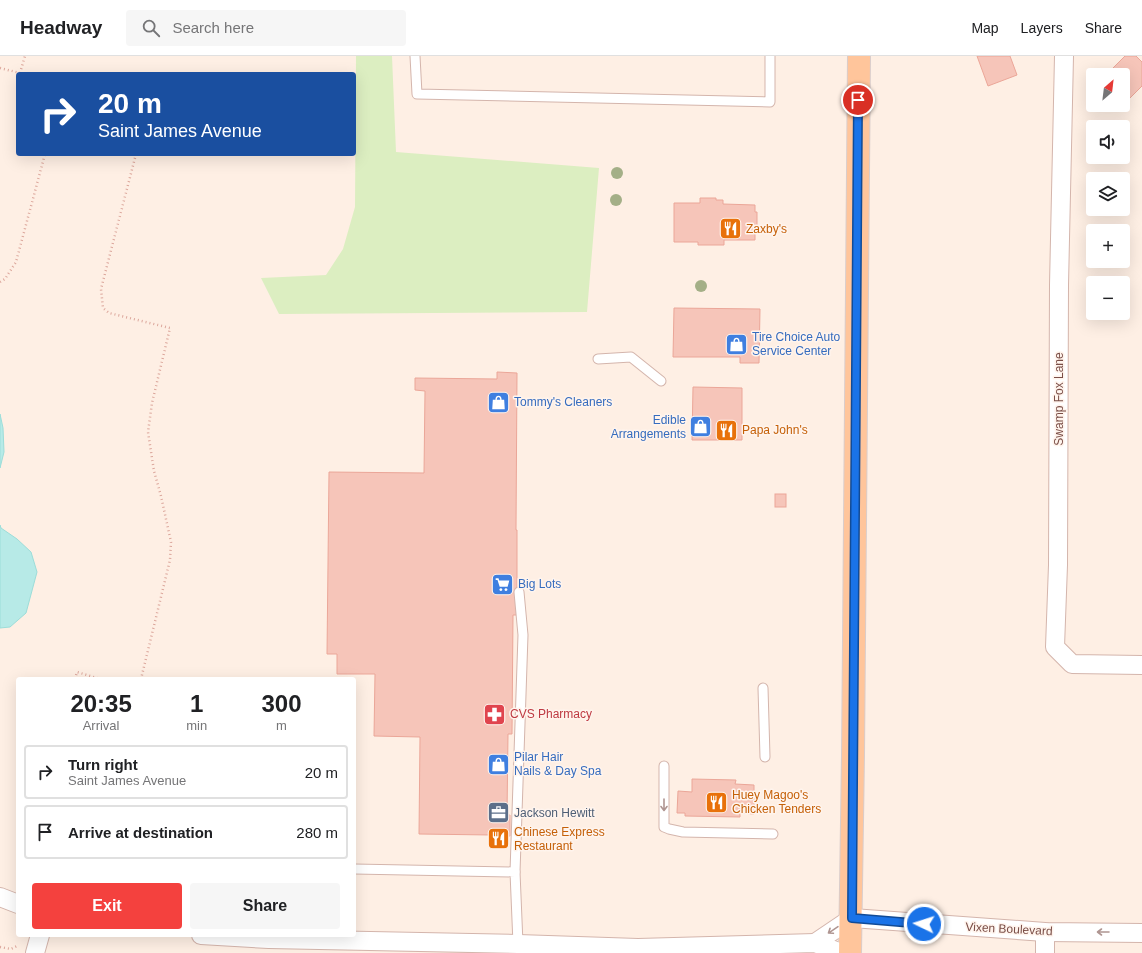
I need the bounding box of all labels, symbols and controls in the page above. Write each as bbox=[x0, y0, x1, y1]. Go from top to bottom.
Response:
search box bbox=[126, 10, 406, 46]
text: Headway bbox=[20, 17, 102, 38]
icon: search bbox=[140, 17, 162, 39]
text: Search here bbox=[172, 19, 254, 36]
text: Map bbox=[971, 20, 999, 36]
text: Layers bbox=[1021, 20, 1063, 36]
text: Share bbox=[1085, 20, 1122, 36]
north arrow bbox=[1086, 68, 1130, 112]
map controls bbox=[1086, 68, 1130, 320]
pin bbox=[841, 83, 875, 117]
icon: right bbox=[32, 88, 84, 140]
text: 20 m bbox=[98, 88, 162, 119]
icon: arrive bbox=[847, 89, 869, 111]
button: sound bbox=[1086, 120, 1130, 164]
text: Saint James Avenue bbox=[98, 121, 262, 141]
button: layers bbox=[1086, 172, 1130, 216]
restaurant icon: Zaxby's bbox=[718, 216, 744, 242]
place label: Zaxby's bbox=[746, 222, 787, 236]
button: + bbox=[1086, 224, 1130, 268]
button: − bbox=[1086, 276, 1130, 320]
place label: Tire Choice Auto Service Center bbox=[752, 330, 841, 358]
shop icon: Tire Choice Auto Service Center bbox=[724, 331, 750, 357]
street label: Swamp Fox Lane bbox=[1052, 352, 1066, 446]
shop icon: Tommy's Cleaners bbox=[486, 389, 512, 415]
place label: Tommy's Cleaners bbox=[514, 395, 612, 409]
place label: Edible Arrangements bbox=[611, 413, 686, 441]
shop icon: Edible Arrangements bbox=[688, 414, 714, 440]
restaurant icon: Papa John's bbox=[714, 417, 740, 443]
place label: Papa John's bbox=[742, 423, 808, 437]
supermarket icon: Big Lots bbox=[489, 571, 515, 597]
place label: Big Lots bbox=[518, 577, 561, 591]
text: 20:35 bbox=[70, 690, 132, 717]
text: 1 bbox=[190, 690, 203, 717]
text: 300 bbox=[262, 690, 302, 717]
pharmacy icon: CVS Pharmacy bbox=[482, 701, 508, 727]
place label: CVS Pharmacy bbox=[510, 707, 592, 721]
text: Arrival bbox=[83, 718, 120, 733]
text: min bbox=[186, 718, 207, 733]
text: m bbox=[276, 718, 287, 733]
place label: Pilar Hair Nails & Day Spa bbox=[514, 750, 602, 778]
shop icon: Pilar Hair Nails & Day Spa bbox=[485, 751, 511, 777]
text: Turn right bbox=[68, 756, 138, 773]
icon: right bbox=[34, 761, 56, 783]
text: 20 m bbox=[305, 764, 338, 781]
text: Saint James Avenue bbox=[68, 773, 186, 788]
place label: Huey Magoo's Chicken Tenders bbox=[732, 788, 821, 816]
restaurant icon: Huey Magoo's Chicken Tenders bbox=[703, 789, 729, 815]
one-way arrow bbox=[660, 798, 668, 811]
office icon: Jackson Hewitt bbox=[486, 800, 512, 826]
place label: Jackson Hewitt bbox=[514, 806, 595, 820]
icon: arrive bbox=[34, 821, 56, 843]
text: Arrive at destination bbox=[68, 824, 213, 841]
text: 280 m bbox=[296, 824, 338, 841]
place label: Chinese Express Restaurant bbox=[514, 825, 605, 853]
restaurant icon: Chinese Express Restaurant bbox=[486, 826, 512, 852]
button: Exit bbox=[32, 883, 182, 929]
button: Share bbox=[190, 883, 340, 929]
position arrow bbox=[903, 903, 945, 945]
street label: Vixen Boulevard bbox=[965, 920, 1053, 938]
one-way arrow bbox=[828, 926, 839, 934]
one-way arrow bbox=[1097, 928, 1110, 936]

